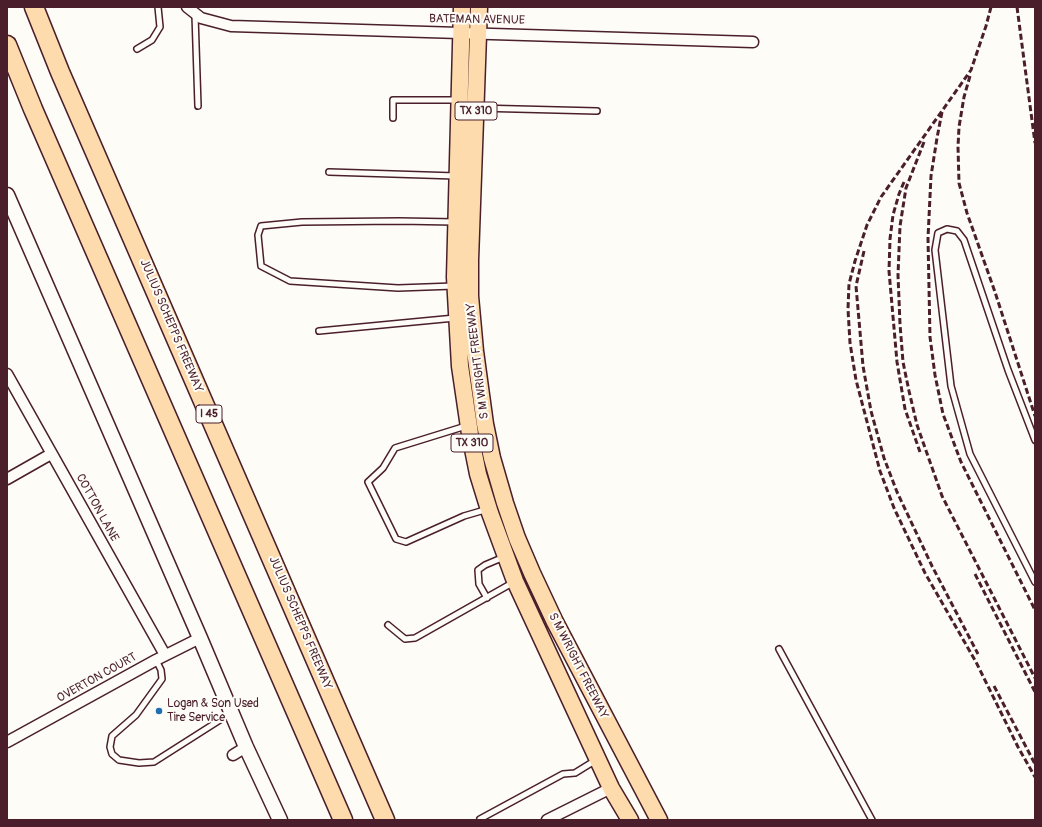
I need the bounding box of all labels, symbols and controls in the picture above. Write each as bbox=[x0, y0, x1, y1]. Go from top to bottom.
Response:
street label: BATEMAN AVENUE bbox=[429, 12, 525, 28]
road number: TX 310 bbox=[455, 102, 497, 120]
street label: JULIUS SCHEPPS FREEWAY bbox=[136, 257, 206, 395]
street label: S M WRIGHT FREEWAY bbox=[464, 302, 492, 420]
road number: I 45 bbox=[196, 405, 222, 423]
road number: TX 310 bbox=[451, 434, 493, 452]
street label: COTTON LANE bbox=[72, 472, 122, 544]
street label: JULIUS SCHEPPS FREEWAY bbox=[265, 554, 335, 692]
street label: S M WRIGHT FREEWAY bbox=[545, 611, 611, 721]
street label: OVERTON COURT bbox=[55, 650, 139, 706]
place label: Logan & Son Used Tire Service bbox=[167, 697, 259, 725]
marker: Logan & Son Used Tire Service bbox=[154, 706, 164, 716]

